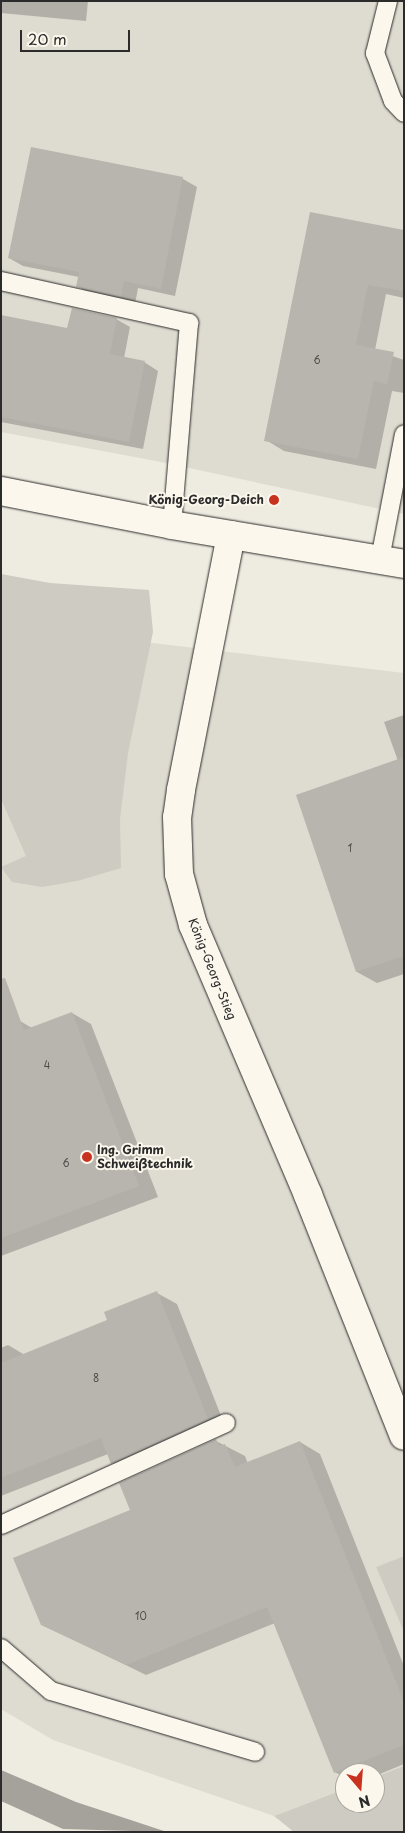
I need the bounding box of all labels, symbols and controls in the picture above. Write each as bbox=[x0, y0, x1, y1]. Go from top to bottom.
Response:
scale bar bbox=[22, 20, 132, 52]
text: 20 m bbox=[28, 27, 67, 50]
house number: 6 bbox=[313, 354, 321, 366]
place label: König-Georg-Deich bbox=[148, 493, 264, 507]
marker: König-Georg-Deich bbox=[268, 494, 280, 506]
house number: 1 bbox=[348, 842, 352, 854]
street label: König-Georg-Stieg bbox=[185, 916, 239, 1022]
house number: 4 bbox=[44, 1059, 50, 1071]
place label: Ing. Grimm Schweißtechnik bbox=[97, 1143, 193, 1171]
marker: Ing. Grimm Schweißtechnik bbox=[81, 1151, 93, 1163]
house number: 6 bbox=[62, 1157, 70, 1169]
house number: 8 bbox=[93, 1372, 99, 1384]
house number: 10 bbox=[135, 1610, 147, 1622]
north arrow bbox=[335, 1763, 385, 1813]
text: N bbox=[356, 1790, 373, 1813]

